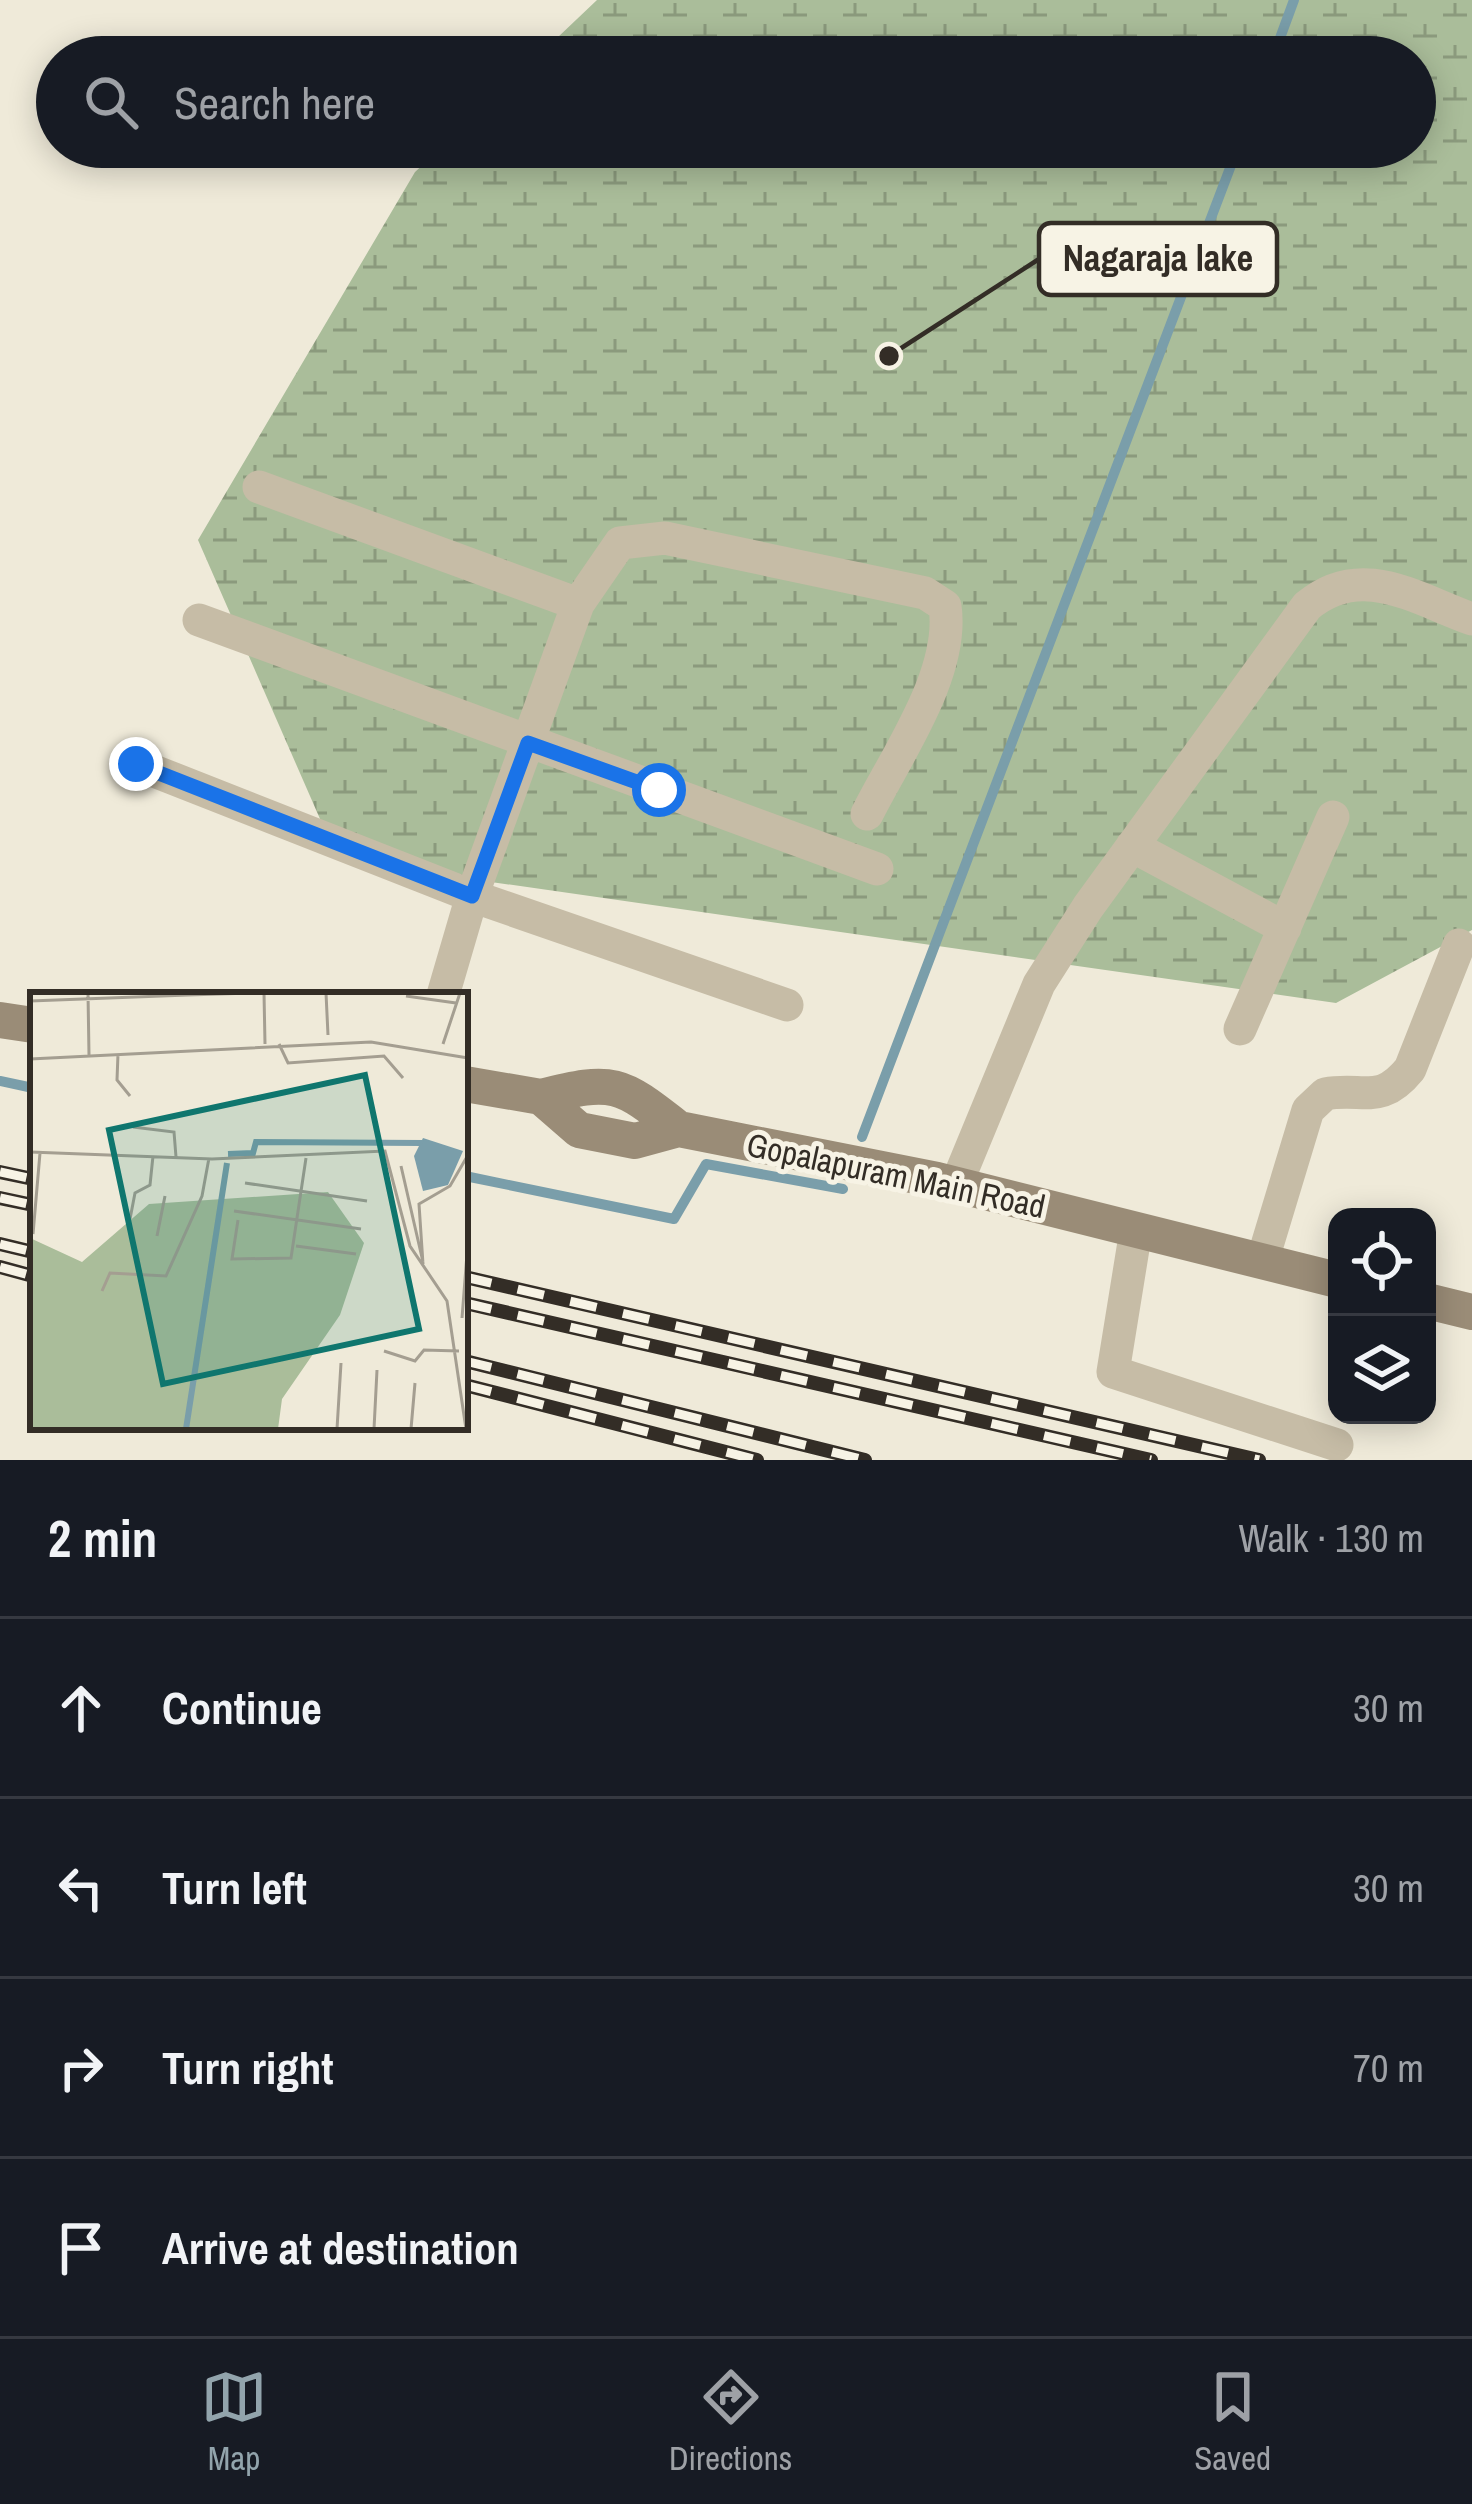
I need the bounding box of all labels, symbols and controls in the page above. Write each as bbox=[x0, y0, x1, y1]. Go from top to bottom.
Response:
search box bbox=[36, 36, 1436, 168]
icon: search bbox=[78, 69, 144, 135]
text: Search here bbox=[174, 72, 375, 133]
callout: Nagaraja lake bbox=[1039, 223, 1277, 295]
text: Nagaraja lake bbox=[1063, 234, 1253, 282]
route end bbox=[109, 737, 163, 791]
route start bbox=[632, 763, 686, 817]
inset map bbox=[30, 992, 468, 1430]
street label: Gopalapuram Main Road bbox=[743, 1122, 1049, 1228]
map controls bbox=[1328, 1208, 1436, 1424]
button: locate bbox=[1328, 1208, 1436, 1316]
button: layers bbox=[1328, 1316, 1436, 1424]
text: 2 min bbox=[48, 1504, 157, 1573]
text: Walk · 130 m bbox=[1239, 1512, 1424, 1564]
icon: ahead bbox=[48, 1675, 114, 1741]
text: Continue bbox=[162, 1677, 322, 1738]
text: 30 m bbox=[1353, 1682, 1424, 1734]
icon: left bbox=[48, 1855, 114, 1921]
text: Turn left bbox=[162, 1857, 307, 1918]
text: 30 m bbox=[1353, 1862, 1424, 1914]
icon: right bbox=[48, 2035, 114, 2101]
text: Turn right bbox=[162, 2037, 334, 2098]
text: 70 m bbox=[1353, 2042, 1424, 2094]
icon: arrive bbox=[48, 2215, 114, 2281]
text: Arrive at destination bbox=[162, 2217, 519, 2278]
tab: Map bbox=[201, 2364, 267, 2480]
tab: Directions bbox=[669, 2364, 792, 2480]
tab: Saved bbox=[1194, 2364, 1271, 2480]

